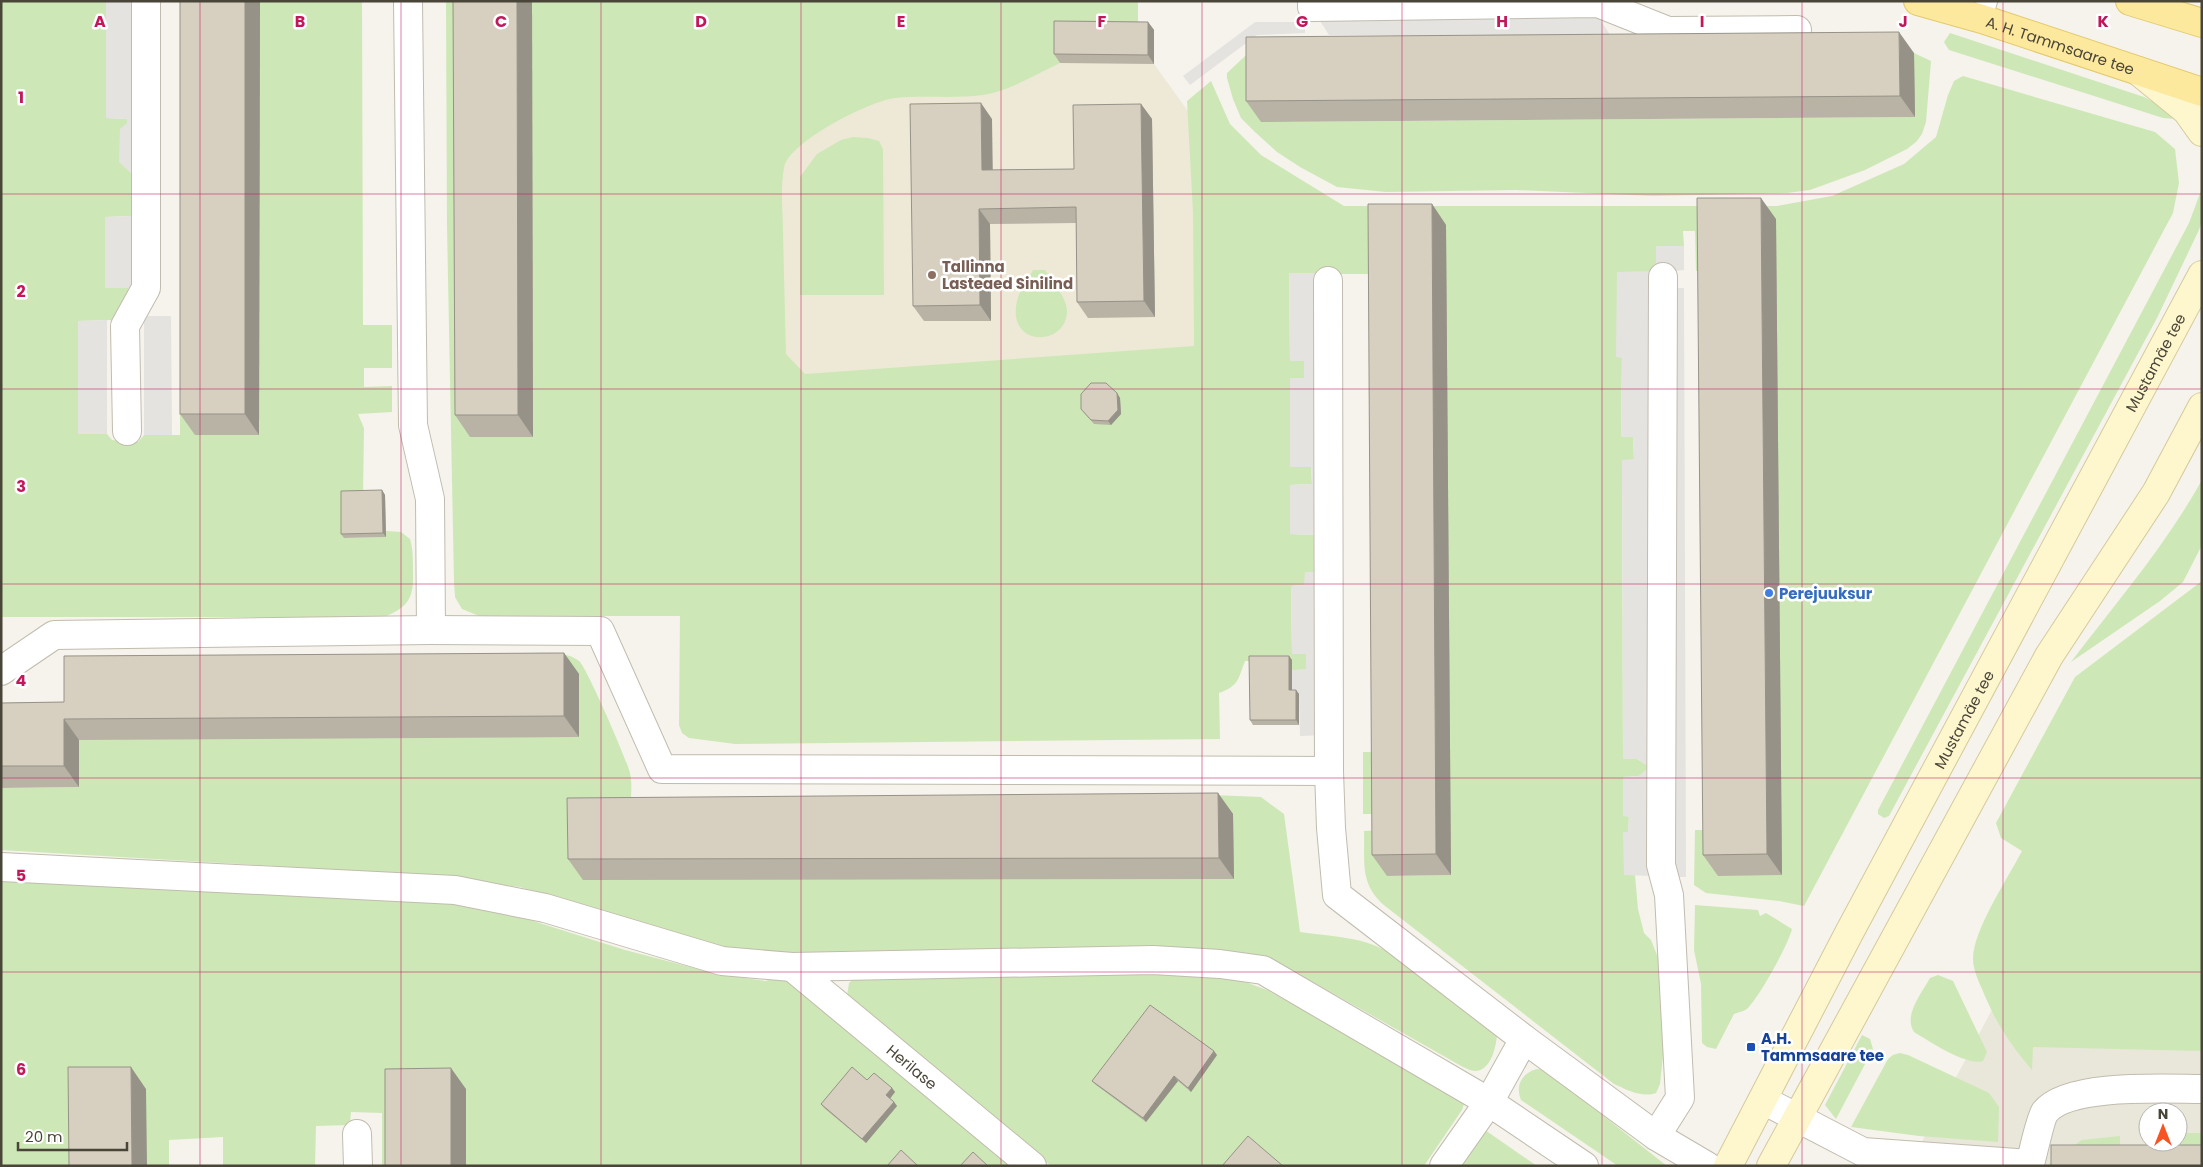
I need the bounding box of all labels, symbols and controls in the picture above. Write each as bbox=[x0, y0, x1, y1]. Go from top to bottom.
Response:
text: A bbox=[94, 10, 106, 33]
text: B bbox=[295, 10, 305, 33]
text: C bbox=[495, 10, 507, 33]
text: D bbox=[695, 10, 707, 33]
text: E bbox=[897, 10, 905, 33]
text: F bbox=[1098, 10, 1107, 33]
text: G bbox=[1296, 10, 1308, 33]
text: H bbox=[1496, 10, 1508, 33]
text: I bbox=[1700, 10, 1704, 33]
text: J bbox=[1898, 10, 1908, 33]
text: K bbox=[2097, 10, 2109, 33]
street label: A. H. Tammsaare tee bbox=[1983, 11, 2137, 79]
text: 1 bbox=[18, 86, 24, 109]
place label: Tallinna Lasteaed Sinilind bbox=[942, 256, 1073, 294]
marker: Tallinna Lasteaed Sinilind bbox=[926, 269, 938, 281]
text: 2 bbox=[16, 280, 26, 303]
street label: Mustamäe tee bbox=[2120, 309, 2190, 415]
text: 3 bbox=[16, 475, 26, 498]
place label: Perejuuksur bbox=[1779, 583, 1873, 604]
marker: Perejuuksur bbox=[1763, 587, 1775, 599]
street label: Mustamäe tee bbox=[1929, 666, 1999, 772]
text: 4 bbox=[16, 669, 27, 692]
text: 5 bbox=[16, 864, 26, 887]
place label: A.H. Tammsaare tee bbox=[1761, 1028, 1884, 1066]
street label: Herilase bbox=[882, 1039, 942, 1094]
marker: A.H. Tammsaare tee bbox=[1745, 1041, 1757, 1053]
text: 6 bbox=[16, 1058, 26, 1081]
north arrow bbox=[2138, 1102, 2188, 1152]
text: N bbox=[2158, 1104, 2168, 1124]
scale bar bbox=[18, 1120, 126, 1152]
text: 20 m bbox=[25, 1126, 63, 1147]

